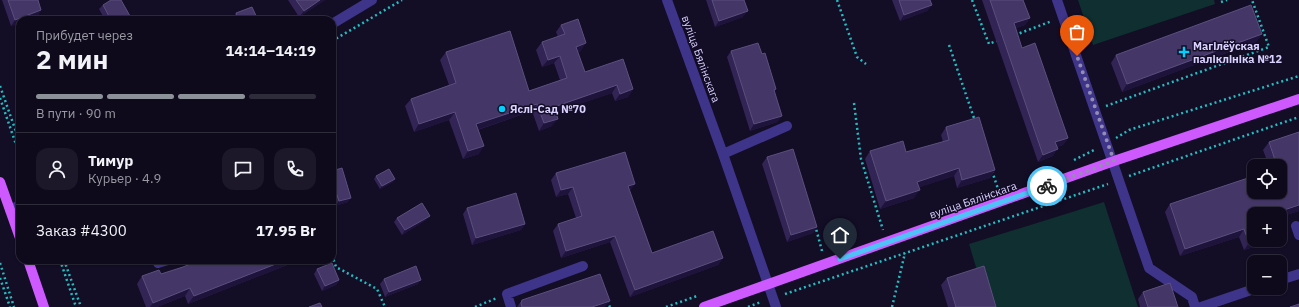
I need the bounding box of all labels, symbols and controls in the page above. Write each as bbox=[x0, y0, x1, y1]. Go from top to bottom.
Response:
street label: вуліца Бялінскага bbox=[679, 14, 723, 105]
pin bbox=[1060, 15, 1094, 56]
icon: bag bbox=[1066, 21, 1088, 43]
text: Прибудет через bbox=[36, 27, 133, 44]
place label: Магілёўская паліклініка №12 bbox=[1193, 39, 1282, 66]
text: 14:14–14:19 bbox=[225, 41, 316, 60]
text: 2 мин bbox=[36, 42, 108, 76]
marker: Магілёўская паліклініка №12 bbox=[1178, 46, 1190, 58]
place label: Яслі-Сад №70 bbox=[510, 102, 586, 116]
marker: Яслі-Сад №70 bbox=[497, 104, 507, 114]
text: В пути · 90 m bbox=[36, 105, 116, 122]
button: person bbox=[36, 148, 78, 190]
button: chat bbox=[222, 148, 264, 190]
button: phone bbox=[274, 148, 316, 190]
text: Тимур bbox=[88, 151, 133, 170]
map controls bbox=[1247, 159, 1287, 295]
button: locate bbox=[1247, 159, 1287, 199]
courier bbox=[1027, 166, 1067, 206]
text: Курьер · 4.9 bbox=[88, 170, 161, 187]
icon: bike bbox=[1036, 175, 1058, 197]
street label: вуліца Бялінскага bbox=[927, 178, 1019, 222]
button: + bbox=[1247, 207, 1287, 247]
pin bbox=[823, 218, 857, 259]
text: Заказ #4300 bbox=[36, 221, 127, 240]
text: 17.95 Br bbox=[256, 221, 316, 240]
icon: home bbox=[829, 224, 851, 246]
button: − bbox=[1247, 255, 1287, 295]

